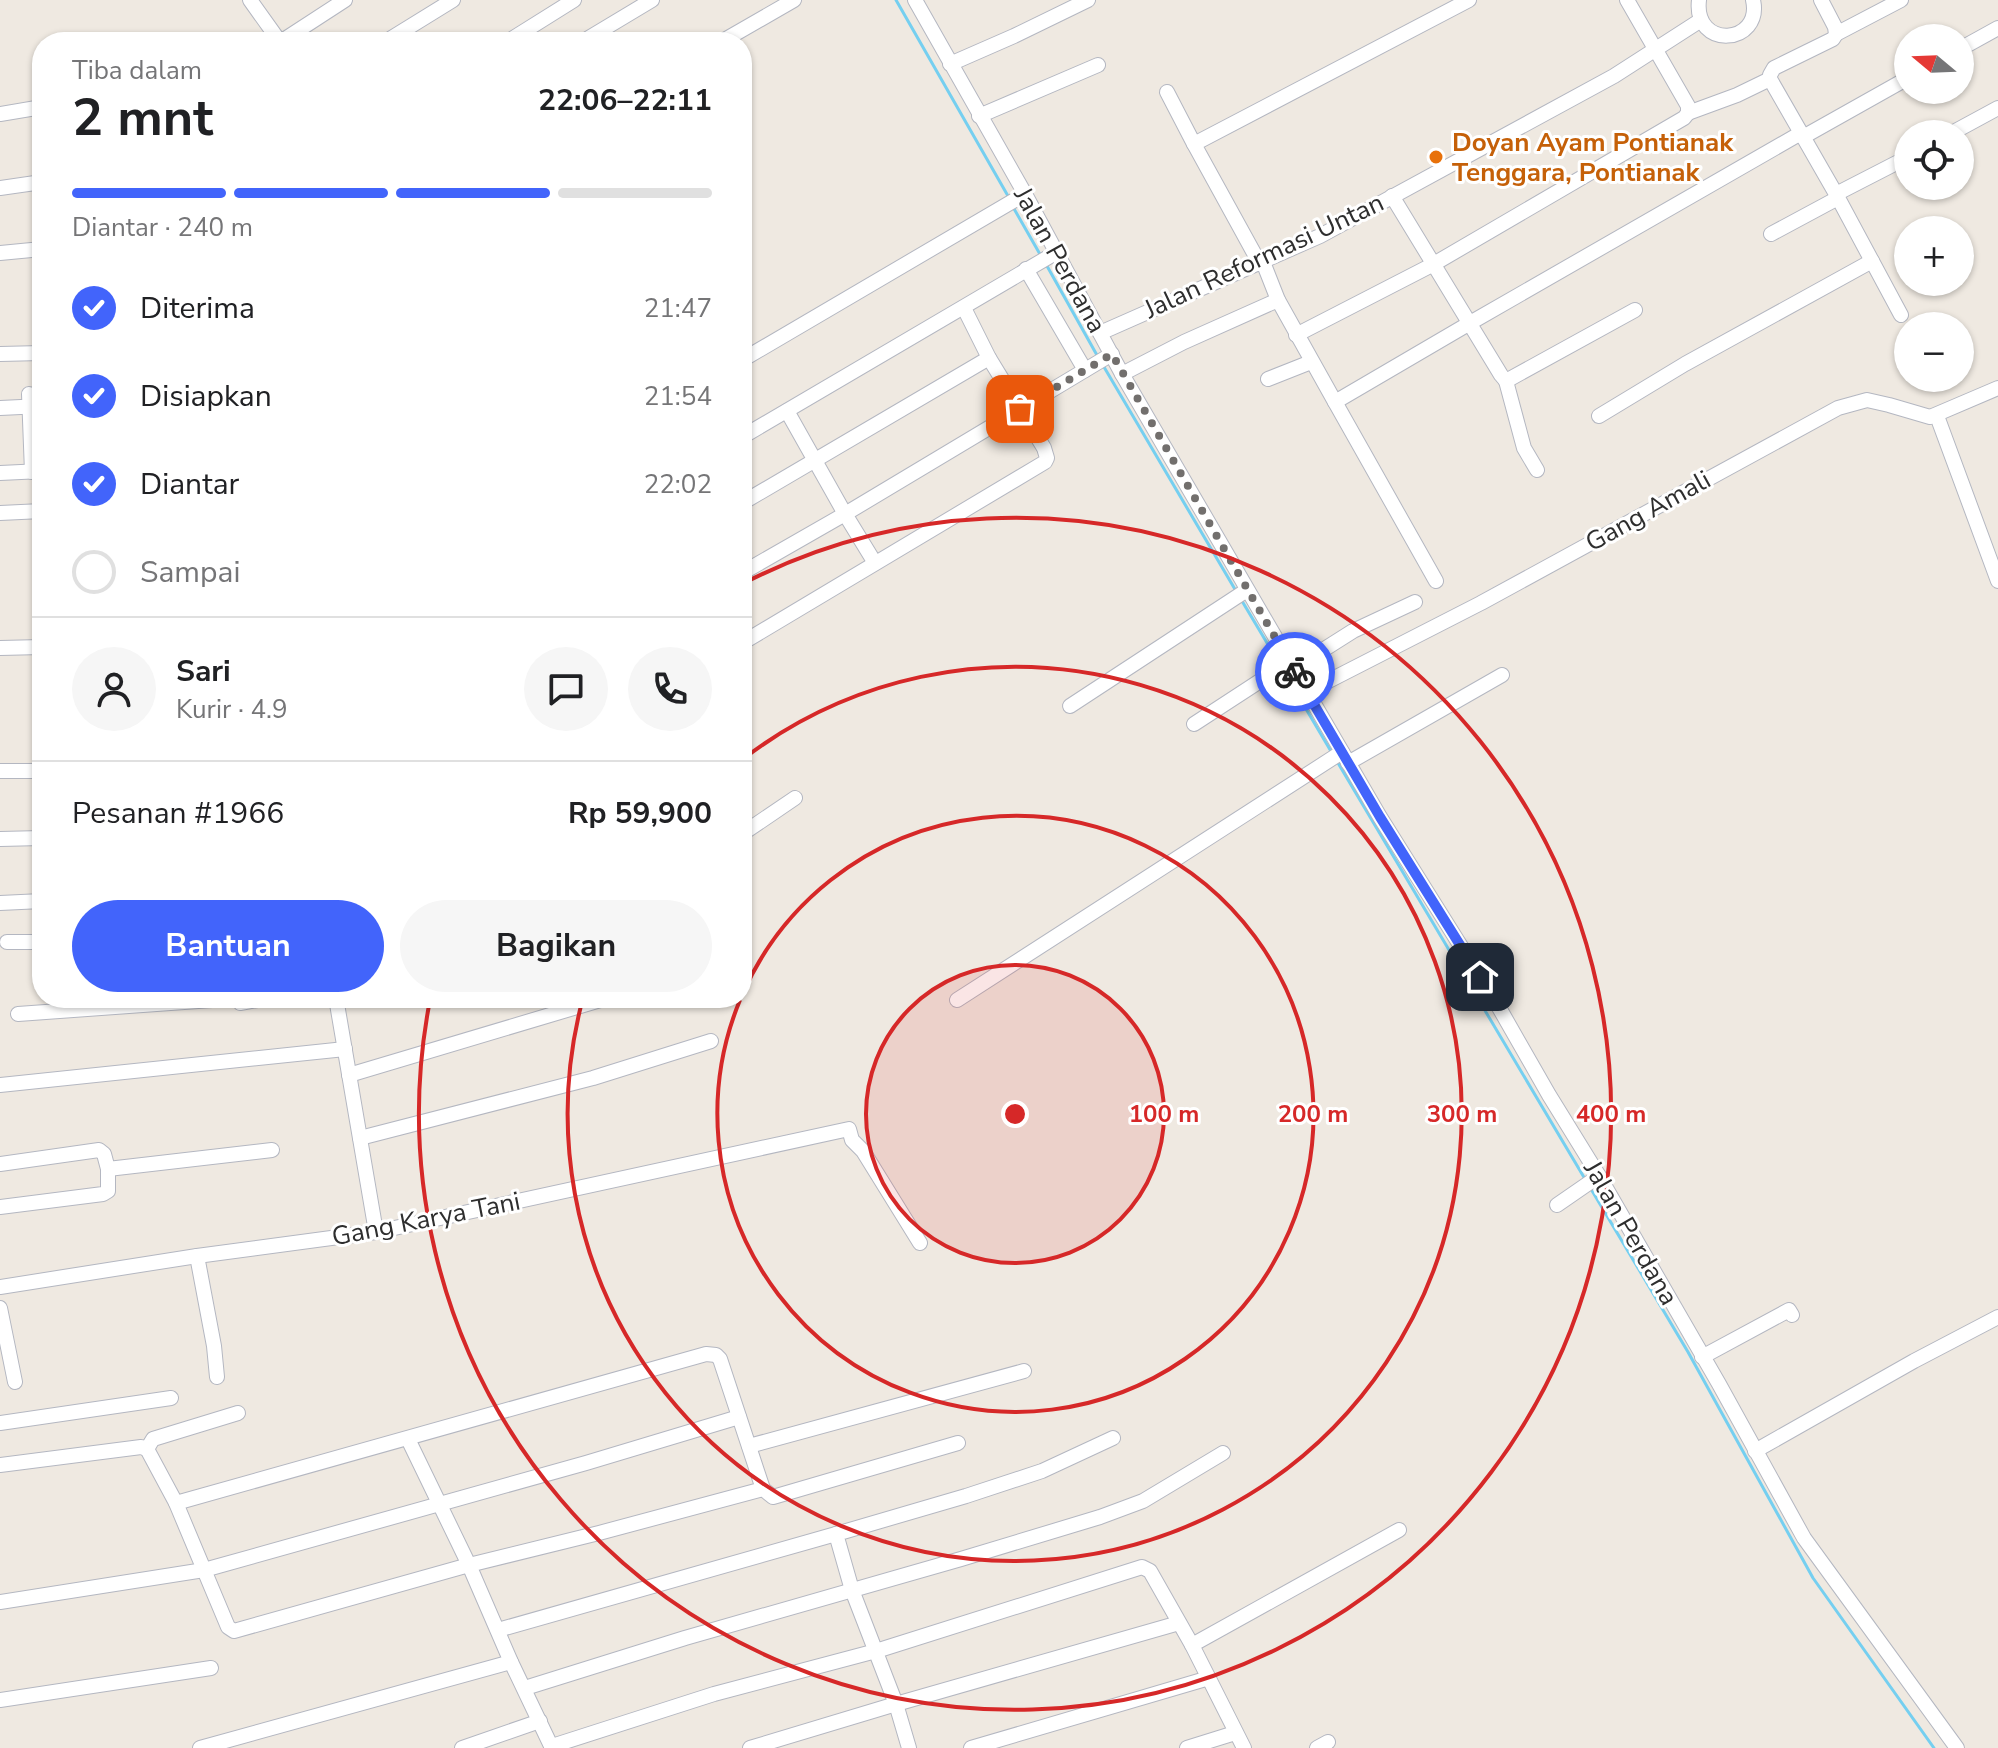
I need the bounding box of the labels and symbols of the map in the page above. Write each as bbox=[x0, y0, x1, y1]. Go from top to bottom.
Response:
north arrow bbox=[1894, 24, 1974, 104]
place label: Doyan Ayam Pontianak Tenggara, Pontianak bbox=[1452, 125, 1734, 190]
marker: Doyan Ayam Pontianak Tenggara, Pontianak bbox=[1427, 148, 1445, 166]
street label: Jalan Perdana bbox=[1005, 180, 1114, 339]
street label: Jalan Reformasi Untan bbox=[1138, 185, 1390, 327]
pin bbox=[986, 375, 1054, 443]
street label: Gang Amali bbox=[1579, 462, 1717, 560]
courier bbox=[1255, 632, 1335, 712]
pin bbox=[1446, 943, 1514, 1011]
text: 100 m bbox=[1129, 1098, 1199, 1130]
text: 200 m bbox=[1278, 1098, 1348, 1130]
text: 300 m bbox=[1427, 1098, 1497, 1130]
text: 400 m bbox=[1576, 1098, 1646, 1130]
centre of rings bbox=[1001, 1100, 1029, 1128]
street label: Jalan Perdana bbox=[1575, 1153, 1687, 1312]
street label: Gang Karya Tani bbox=[329, 1184, 523, 1254]

